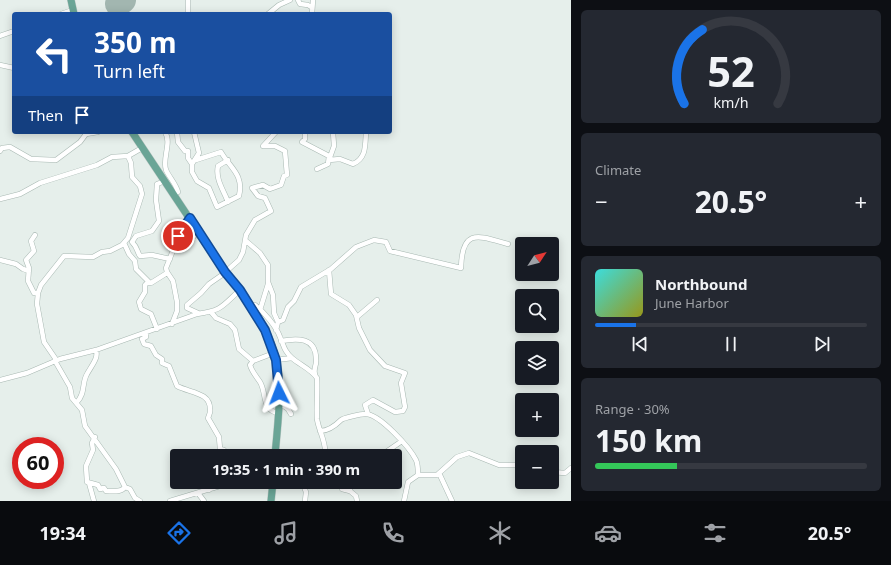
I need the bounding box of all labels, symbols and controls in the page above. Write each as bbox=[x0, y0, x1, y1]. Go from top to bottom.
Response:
text: 350 m bbox=[94, 23, 177, 61]
icon: left bbox=[28, 28, 80, 80]
text: 52 bbox=[707, 43, 755, 99]
text: Turn left bbox=[94, 59, 165, 83]
text: km/h bbox=[713, 93, 749, 112]
icon: arrive bbox=[71, 104, 93, 126]
text: Then bbox=[28, 105, 63, 125]
text: Climate bbox=[595, 161, 641, 179]
text: 20.5° bbox=[695, 181, 767, 222]
text: − bbox=[595, 186, 608, 216]
text: + bbox=[854, 186, 867, 216]
pin bbox=[161, 219, 195, 253]
icon: arrive bbox=[167, 225, 189, 247]
north arrow bbox=[515, 237, 559, 281]
map controls bbox=[515, 237, 559, 489]
text: Northbound bbox=[655, 274, 747, 294]
button: search bbox=[515, 289, 559, 333]
text: June Harbor bbox=[655, 294, 729, 312]
icon: previous bbox=[629, 333, 651, 355]
icon: pause bbox=[720, 333, 742, 355]
icon: next bbox=[811, 333, 833, 355]
button: layers bbox=[515, 341, 559, 385]
position arrow bbox=[258, 372, 300, 414]
button: + bbox=[515, 393, 559, 437]
text: Range · 30% bbox=[595, 400, 670, 418]
text: 150 km bbox=[595, 420, 702, 461]
speed limit sign: 60 bbox=[12, 437, 64, 489]
button: − bbox=[515, 445, 559, 489]
text: 19:35 · 1 min · 390 m bbox=[212, 459, 360, 479]
icon: directions bbox=[165, 519, 193, 547]
icon: music bbox=[272, 519, 300, 547]
icon: phone bbox=[379, 519, 407, 547]
icon: climate bbox=[486, 519, 514, 547]
icon: car bbox=[594, 519, 622, 547]
icon: filters bbox=[701, 519, 729, 547]
text: 19:34 bbox=[40, 521, 86, 545]
text: 20.5° bbox=[808, 521, 851, 545]

